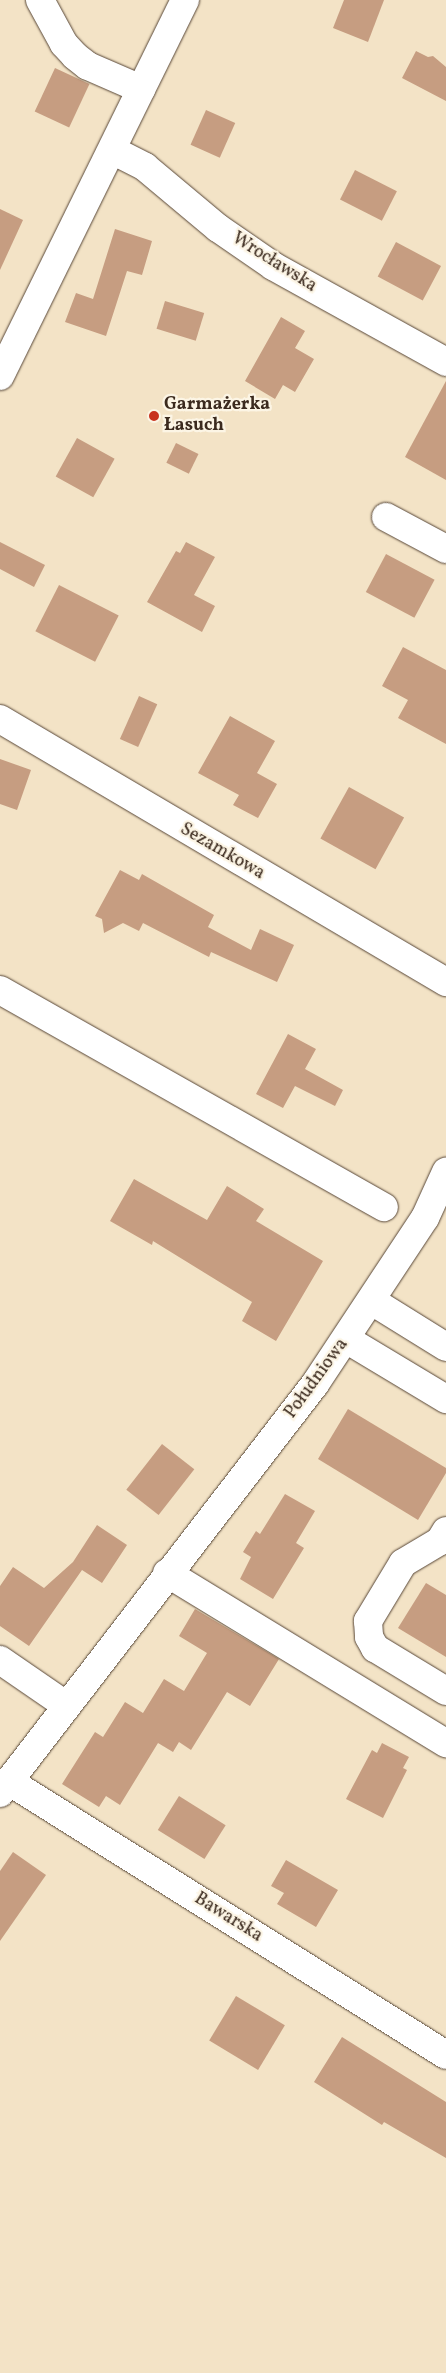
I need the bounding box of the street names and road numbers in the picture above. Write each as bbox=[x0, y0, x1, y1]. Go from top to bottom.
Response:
street label: Wrocławska bbox=[228, 228, 320, 298]
street label: Sezamkowa bbox=[176, 819, 268, 885]
street label: Południowa bbox=[281, 1335, 353, 1423]
street label: Bawarska bbox=[190, 1889, 266, 1947]

